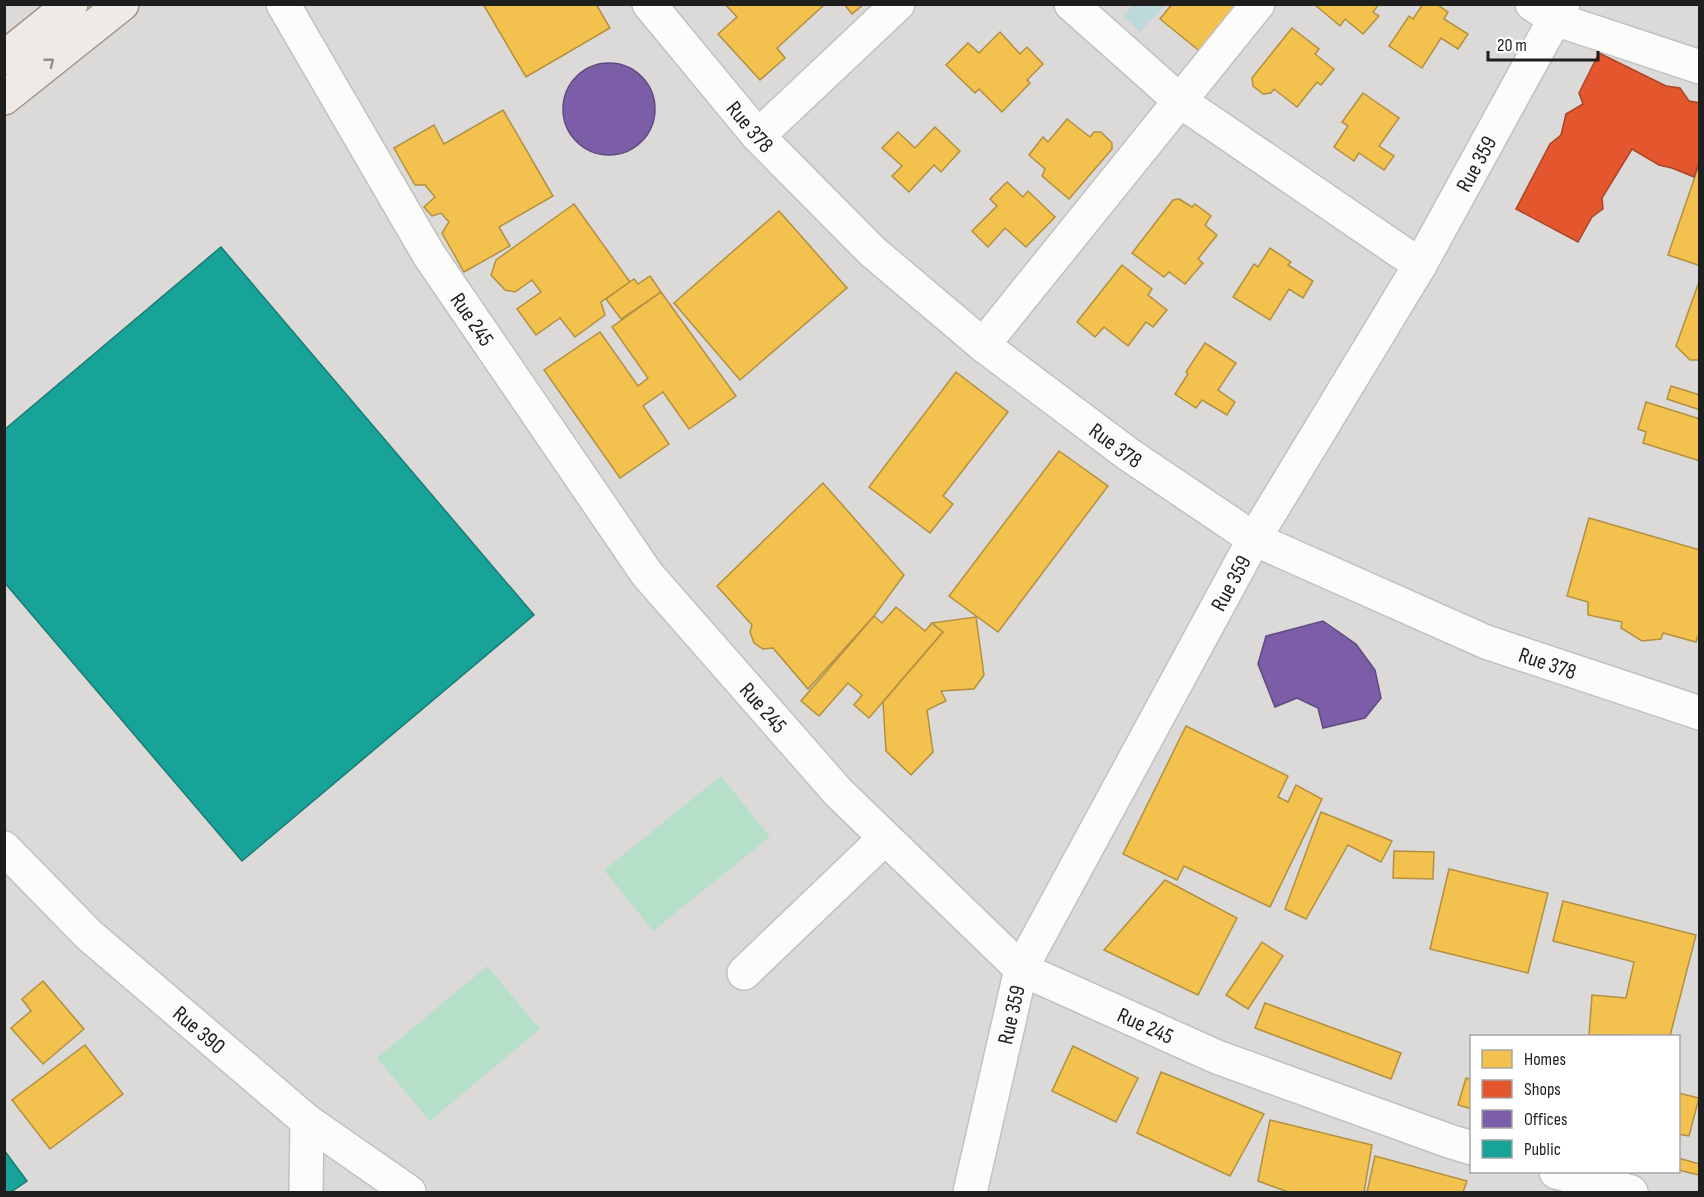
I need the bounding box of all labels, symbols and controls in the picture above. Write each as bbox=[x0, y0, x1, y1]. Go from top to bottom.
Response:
scale bar bbox=[1488, 24, 1598, 62]
text: 20 m bbox=[1497, 35, 1527, 56]
one-way arrow bbox=[44, 58, 55, 69]
street label: Rue 378 bbox=[720, 96, 779, 159]
street label: Rue 359 bbox=[1451, 132, 1503, 197]
street label: Rue 245 bbox=[444, 288, 499, 352]
street label: Rue 378 bbox=[1083, 418, 1147, 475]
street label: Rue 359 bbox=[1206, 551, 1258, 616]
street label: Rue 378 bbox=[1515, 642, 1580, 686]
street label: Rue 245 bbox=[733, 677, 792, 739]
street label: Rue 359 bbox=[992, 983, 1032, 1047]
street label: Rue 390 bbox=[167, 1001, 230, 1060]
street label: Rue 245 bbox=[1113, 1002, 1178, 1051]
legend bbox=[1470, 1035, 1680, 1173]
text: Homes bbox=[1524, 1049, 1566, 1070]
text: Shops bbox=[1524, 1079, 1561, 1100]
text: Offices bbox=[1524, 1109, 1567, 1130]
text: Public bbox=[1524, 1139, 1561, 1160]

